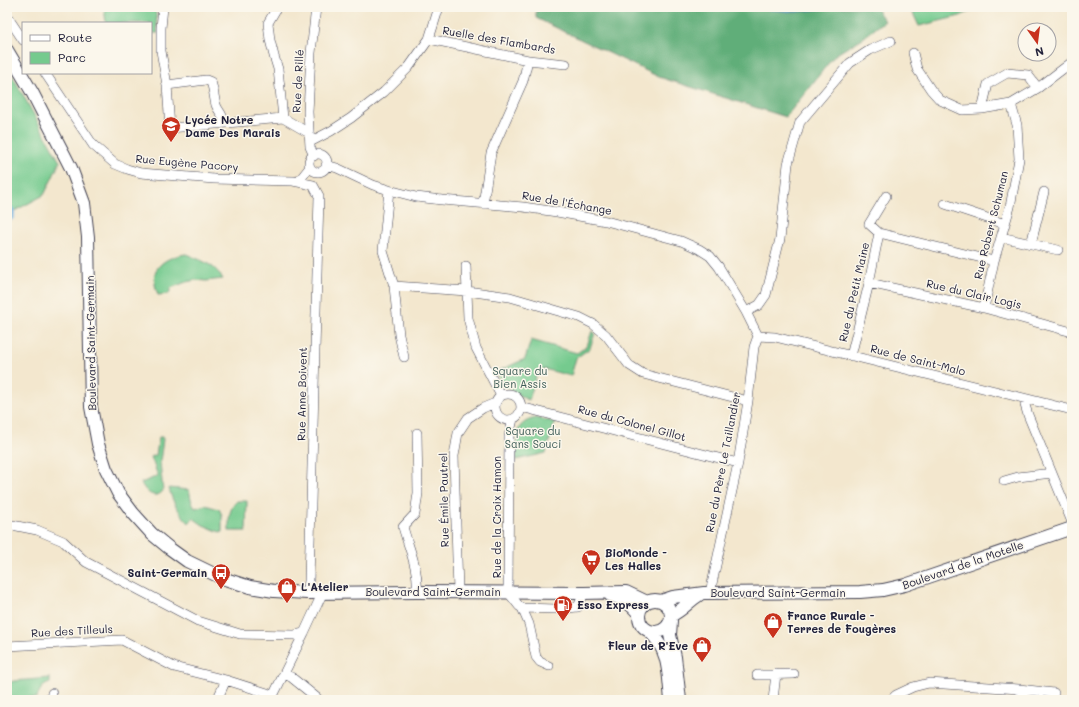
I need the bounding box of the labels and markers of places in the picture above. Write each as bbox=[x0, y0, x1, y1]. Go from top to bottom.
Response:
place label: Lycée Notre Dame Des Marais bbox=[185, 112, 281, 140]
school or university icon: Lycée Notre Dame Des Marais bbox=[160, 115, 182, 143]
place label: BioMonde - Les Halles bbox=[605, 545, 667, 573]
supermarket icon: BioMonde - Les Halles bbox=[580, 548, 602, 576]
bus stop icon: Saint-Germain bbox=[210, 562, 232, 590]
place label: Saint-Germain bbox=[128, 565, 207, 580]
shop icon: L'Atelier bbox=[276, 576, 298, 604]
place label: L'Atelier bbox=[301, 579, 349, 594]
fuel station icon: Esso Express bbox=[552, 594, 574, 622]
place label: Esso Express bbox=[577, 597, 649, 612]
place label: France Rurale - Terres de Fougères bbox=[787, 608, 896, 636]
shop icon: France Rurale - Terres de Fougères bbox=[762, 611, 784, 639]
shop icon: Fleur de R'Eve bbox=[691, 635, 713, 663]
place label: Fleur de R'Eve bbox=[608, 638, 688, 653]

